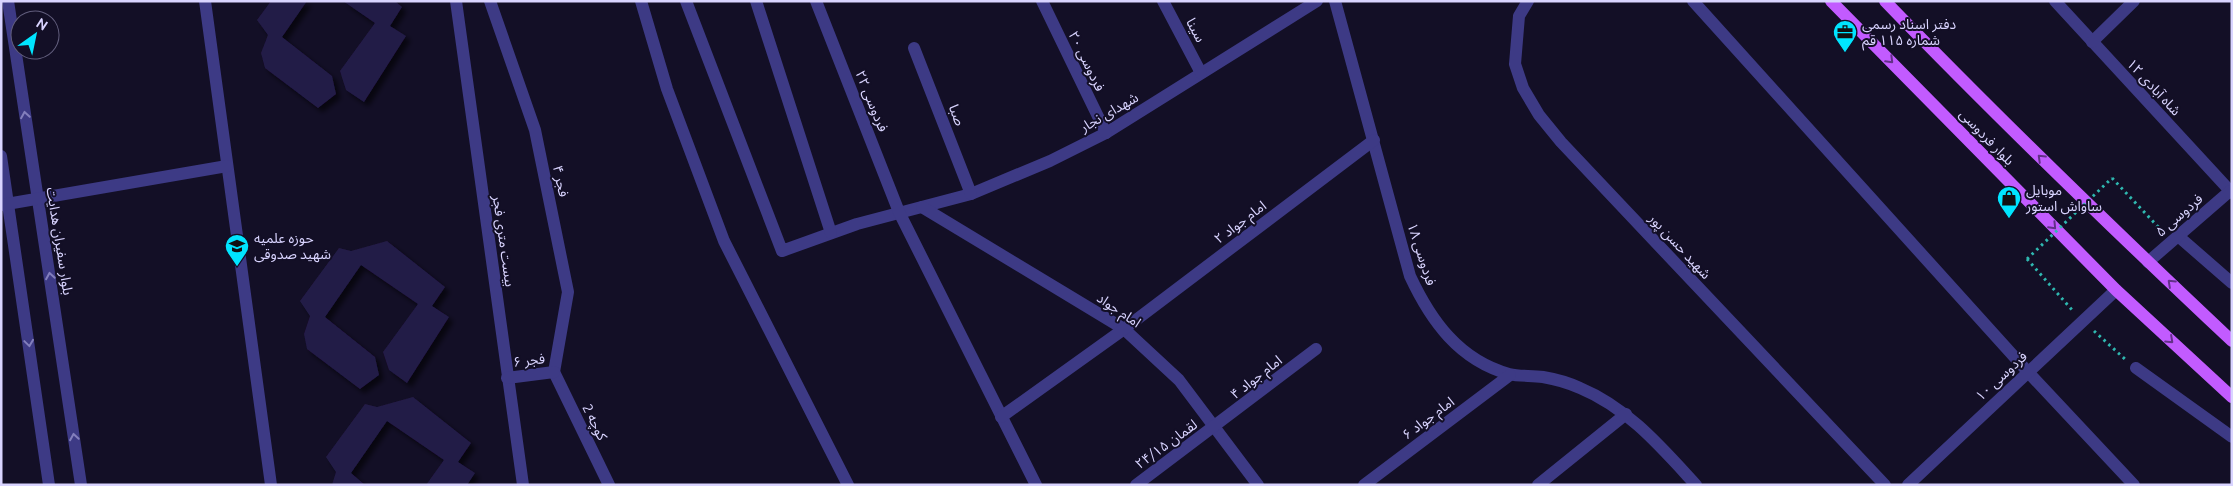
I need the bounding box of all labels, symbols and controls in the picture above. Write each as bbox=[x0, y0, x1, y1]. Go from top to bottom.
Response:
north arrow bbox=[10, 10, 60, 60]
text: N bbox=[33, 15, 51, 34]
street label: سینا bbox=[1183, 15, 1209, 45]
place label: دفتر اسناد رسمی شماره ۱۱۵ قم bbox=[1862, 16, 1956, 51]
office icon: دفتر اسناد رسمی شماره ۱۱۵ قم bbox=[1832, 19, 1858, 53]
street label: فردوسی ۲۰ bbox=[1065, 28, 1108, 94]
one-way arrow bbox=[1885, 55, 1894, 64]
street label: شاه آبادی ۱۲ bbox=[2123, 55, 2184, 119]
street label: فردوسی ۲۲ bbox=[852, 68, 892, 134]
street label: شهدای نجار bbox=[1076, 89, 1141, 136]
street label: صبا bbox=[946, 102, 968, 128]
street label: بلوار فردوسی bbox=[1956, 106, 2018, 169]
one-way arrow bbox=[21, 111, 31, 120]
one-way arrow bbox=[2038, 155, 2047, 164]
street label: فجر ۴ bbox=[549, 164, 572, 198]
place label: موبایل ساواش استور bbox=[2025, 182, 2102, 215]
shop icon: موبایل ساواش استور bbox=[1996, 185, 2022, 219]
street label: بلوار سفیران هدایت bbox=[43, 186, 76, 296]
street label: فردوسی ۵ bbox=[2152, 190, 2206, 240]
street label: بیست متری فجر bbox=[489, 193, 518, 288]
street label: امام جواد ۲ bbox=[1211, 197, 1271, 249]
street label: شهید حسن پور bbox=[1643, 209, 1714, 283]
street label: فردوسی ۱۸ bbox=[1403, 221, 1440, 288]
one-way arrow bbox=[2048, 221, 2057, 230]
place label: حوزه علمیه شهید صدوقی bbox=[254, 230, 331, 263]
school or university icon: حوزه علمیه شهید صدوقی bbox=[224, 233, 250, 267]
one-way arrow bbox=[45, 272, 55, 280]
one-way arrow bbox=[2167, 280, 2176, 289]
street label: امام جواد bbox=[1092, 289, 1144, 333]
one-way arrow bbox=[2164, 334, 2173, 343]
one-way arrow bbox=[23, 338, 33, 347]
street label: فردوسی ۱۰ bbox=[1972, 348, 2031, 405]
street label: فجر ۶ bbox=[512, 350, 546, 371]
street label: امام جواد ۴ bbox=[1227, 352, 1287, 404]
street label: امام جواد ۶ bbox=[1399, 393, 1459, 445]
street label: کوچه 2 bbox=[578, 401, 611, 444]
street label: لقمان ۲۴/۱۵ bbox=[1132, 416, 1201, 473]
one-way arrow bbox=[69, 432, 80, 440]

